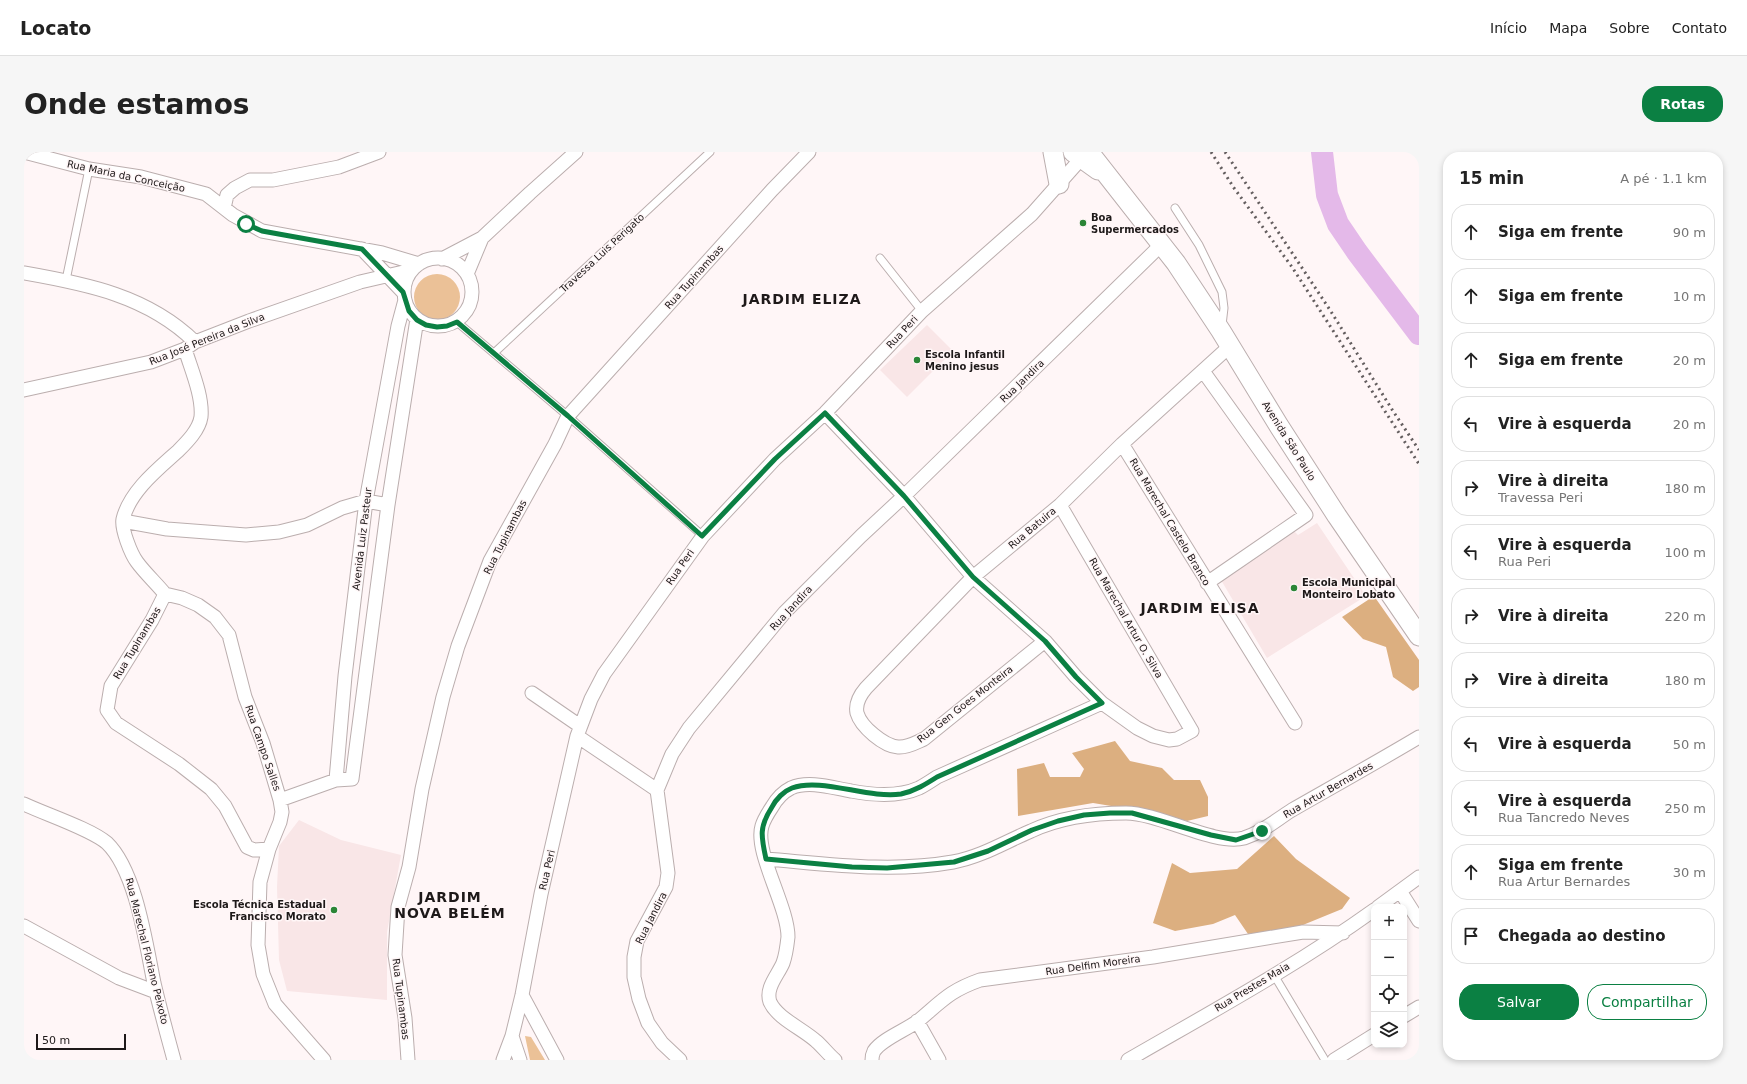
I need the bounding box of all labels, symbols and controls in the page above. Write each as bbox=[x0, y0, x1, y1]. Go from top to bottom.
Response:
text: Locato bbox=[20, 17, 91, 39]
text: Início bbox=[1490, 20, 1527, 36]
text: Mapa bbox=[1549, 20, 1587, 36]
text: Sobre bbox=[1609, 20, 1650, 36]
text: Contato bbox=[1672, 20, 1727, 36]
button: Rotas bbox=[1642, 86, 1723, 122]
text: Onde estamos bbox=[24, 88, 250, 121]
street label: Rua Maria da Conceição bbox=[66, 158, 186, 194]
text: 15 min bbox=[1459, 168, 1524, 188]
text: A pé · 1.1 km bbox=[1620, 171, 1707, 186]
street label: Travessa Luis Perigato bbox=[557, 211, 646, 295]
place label: Boa Supermercados bbox=[1091, 212, 1179, 235]
route start bbox=[237, 215, 255, 233]
marker: Boa Supermercados bbox=[1078, 218, 1088, 228]
icon: ahead bbox=[1460, 221, 1482, 243]
text: Siga em frente bbox=[1498, 223, 1623, 241]
text: 90 m bbox=[1673, 225, 1706, 240]
street label: Rua Tupinambas bbox=[662, 243, 726, 311]
icon: ahead bbox=[1460, 285, 1482, 307]
text: Siga em frente bbox=[1498, 287, 1623, 305]
text: 10 m bbox=[1673, 289, 1706, 304]
district label: JARDIM ELIZA bbox=[741, 291, 862, 307]
street label: Rua José Pereira da Silva bbox=[148, 311, 266, 367]
street label: Rua Peri bbox=[884, 313, 920, 351]
place label: Escola Infantil Menino jesus bbox=[925, 349, 1005, 372]
icon: ahead bbox=[1460, 349, 1482, 371]
text: Siga em frente bbox=[1498, 351, 1623, 369]
text: 20 m bbox=[1673, 353, 1706, 368]
marker: Escola Infantil Menino jesus bbox=[912, 355, 922, 365]
street label: Rua Jandira bbox=[998, 357, 1046, 405]
street label: Avenida São Paulo bbox=[1260, 399, 1318, 483]
icon: left bbox=[1460, 413, 1482, 435]
text: Vire à esquerda bbox=[1498, 415, 1632, 433]
text: 20 m bbox=[1673, 417, 1706, 432]
street label: Rua Marechal Castelo Branco bbox=[1128, 456, 1212, 588]
text: Vire à direita bbox=[1498, 472, 1609, 490]
icon: right bbox=[1460, 477, 1482, 499]
text: 180 m bbox=[1664, 481, 1706, 496]
street label: Avenida Luiz Pasteur bbox=[350, 486, 374, 591]
text: Travessa Peri bbox=[1498, 490, 1583, 505]
street label: Rua Tupinambas bbox=[481, 498, 529, 576]
street label: Rua Batuira bbox=[1006, 505, 1058, 551]
text: Vire à esquerda bbox=[1498, 536, 1632, 554]
icon: left bbox=[1460, 541, 1482, 563]
text: 100 m bbox=[1664, 545, 1706, 560]
street label: Rua Peri bbox=[664, 547, 696, 587]
text: Rua Peri bbox=[1498, 554, 1551, 569]
street label: Rua Marechal Artur O. Silva bbox=[1087, 556, 1165, 680]
place label: Escola Municipal Monteiro Lobato bbox=[1302, 577, 1396, 600]
street label: Rua Jandira bbox=[768, 583, 814, 633]
marker: Escola Municipal Monteiro Lobato bbox=[1289, 583, 1299, 593]
district label: JARDIM ELISA bbox=[1139, 600, 1260, 616]
street label: Rua Tupinambas bbox=[111, 605, 163, 681]
icon: right bbox=[1460, 605, 1482, 627]
text: Vire à direita bbox=[1498, 607, 1609, 625]
text: 220 m bbox=[1664, 609, 1706, 624]
street label: Rua Gen Goes Monteira bbox=[915, 663, 1015, 745]
icon: right bbox=[1460, 669, 1482, 691]
text: Vire à direita bbox=[1498, 671, 1609, 689]
text: 180 m bbox=[1664, 673, 1706, 688]
street label: Rua Campo Salles bbox=[243, 704, 283, 792]
icon: left bbox=[1460, 733, 1482, 755]
text: Vire à esquerda bbox=[1498, 735, 1632, 753]
text: 50 m bbox=[1673, 737, 1706, 752]
street label: Rua Artur Bernardes bbox=[1281, 760, 1375, 820]
text: Vire à esquerda bbox=[1498, 792, 1632, 810]
icon: left bbox=[1460, 797, 1482, 819]
text: 250 m bbox=[1664, 801, 1706, 816]
text: Rua Tancredo Neves bbox=[1498, 810, 1630, 825]
route end bbox=[1253, 822, 1271, 840]
street label: Rua Peri bbox=[537, 849, 557, 891]
text: Siga em frente bbox=[1498, 856, 1623, 874]
icon: ahead bbox=[1460, 861, 1482, 883]
text: 30 m bbox=[1673, 865, 1706, 880]
text: Rua Artur Bernardes bbox=[1498, 874, 1630, 889]
street label: Rua Marechal Floriano Peixoto bbox=[123, 877, 171, 1025]
district label: JARDIM NOVA BELÉM bbox=[394, 889, 506, 921]
street label: Rua Jandira bbox=[633, 890, 669, 946]
place label: Escola Técnica Estadual Francisco Morato bbox=[193, 899, 326, 922]
map controls bbox=[1371, 904, 1407, 1048]
button: + bbox=[1371, 904, 1407, 940]
marker: Escola Técnica Estadual Francisco Morato bbox=[329, 905, 339, 915]
icon: arrive bbox=[1460, 925, 1482, 947]
text: Chegada ao destino bbox=[1498, 927, 1666, 945]
button: − bbox=[1371, 940, 1407, 976]
street label: Rua Delfim Moreira bbox=[1045, 953, 1141, 977]
street label: Rua Tupinambas bbox=[391, 958, 411, 1040]
street label: Rua Prestes Maia bbox=[1213, 960, 1291, 1014]
button: locate bbox=[1371, 976, 1407, 1012]
button: Salvar bbox=[1459, 984, 1579, 1020]
button: Compartilhar bbox=[1587, 984, 1707, 1020]
button: layers bbox=[1371, 1012, 1407, 1048]
scale bar bbox=[36, 1032, 126, 1051]
text: 50 m bbox=[42, 1034, 70, 1047]

